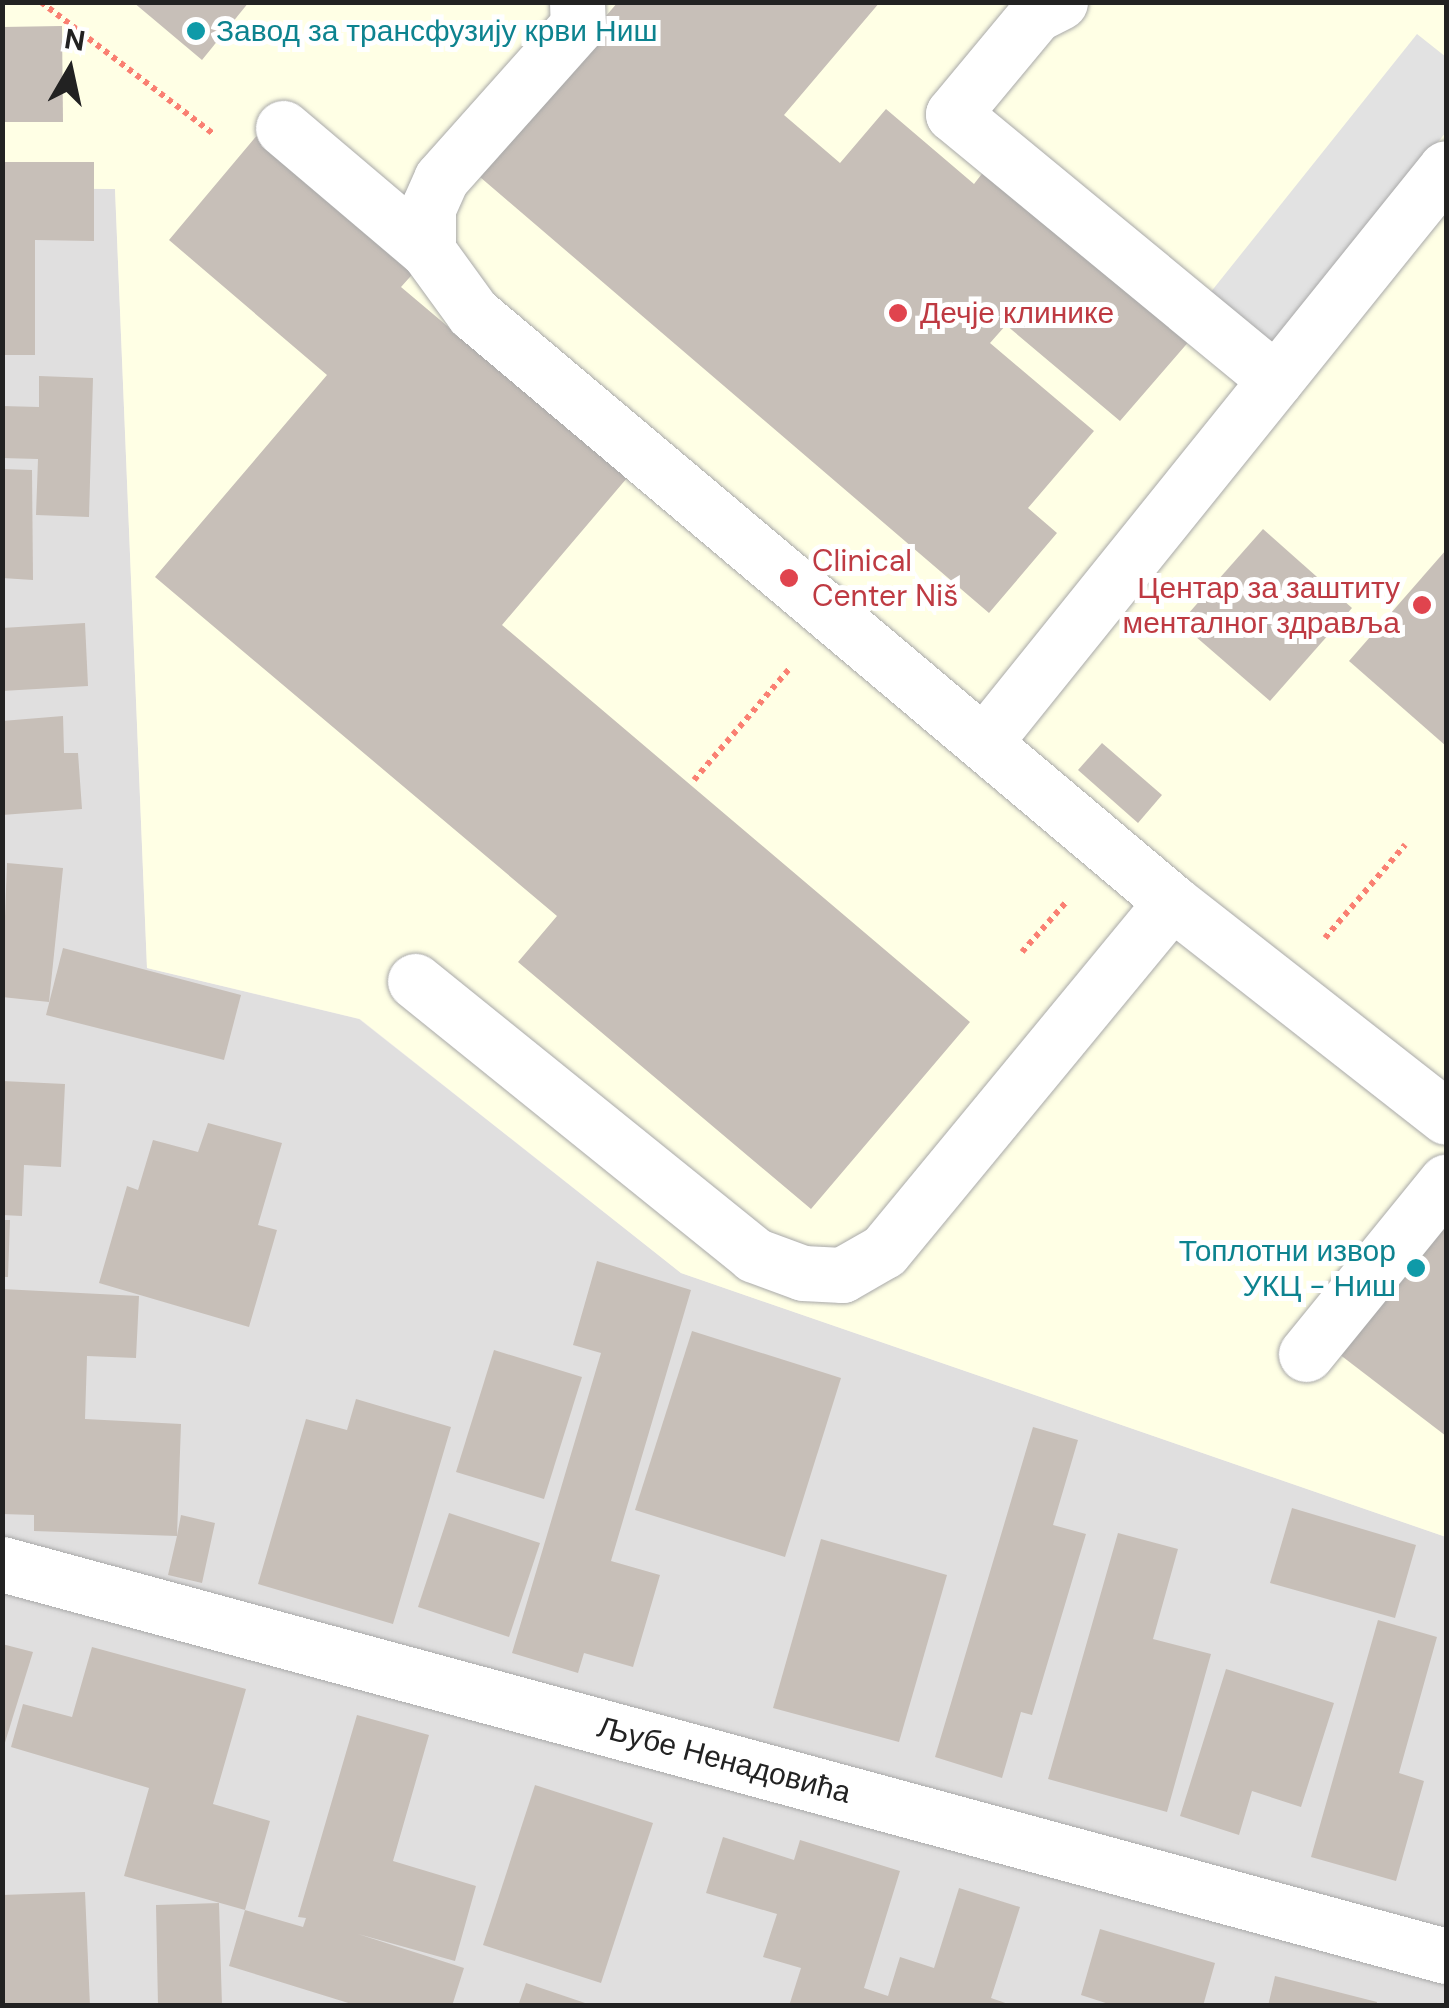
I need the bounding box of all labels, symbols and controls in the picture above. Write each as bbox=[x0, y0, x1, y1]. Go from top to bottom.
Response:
place label: Завод за трансфузију крви Ниш bbox=[216, 13, 657, 49]
north arrow bbox=[20, 20, 120, 120]
text: N bbox=[62, 20, 88, 60]
marker: Завод за трансфузију крви Ниш bbox=[185, 20, 207, 42]
place label: Дечје клинике bbox=[920, 295, 1114, 331]
marker: Дечје клинике bbox=[885, 300, 911, 326]
place label: Clinical Center Niš bbox=[812, 543, 958, 614]
marker: Clinical Center Niš bbox=[776, 565, 802, 591]
place label: Центар за заштиту менталног здравља bbox=[1123, 570, 1400, 640]
marker: Центар за заштиту менталног здравља bbox=[1409, 592, 1435, 618]
place label: Топлотни извор УКЦ - Ниш bbox=[1179, 1233, 1396, 1304]
marker: Топлотни извор УКЦ - Ниш bbox=[1405, 1257, 1427, 1279]
street label: Љубе Ненадовића bbox=[594, 1709, 854, 1811]

